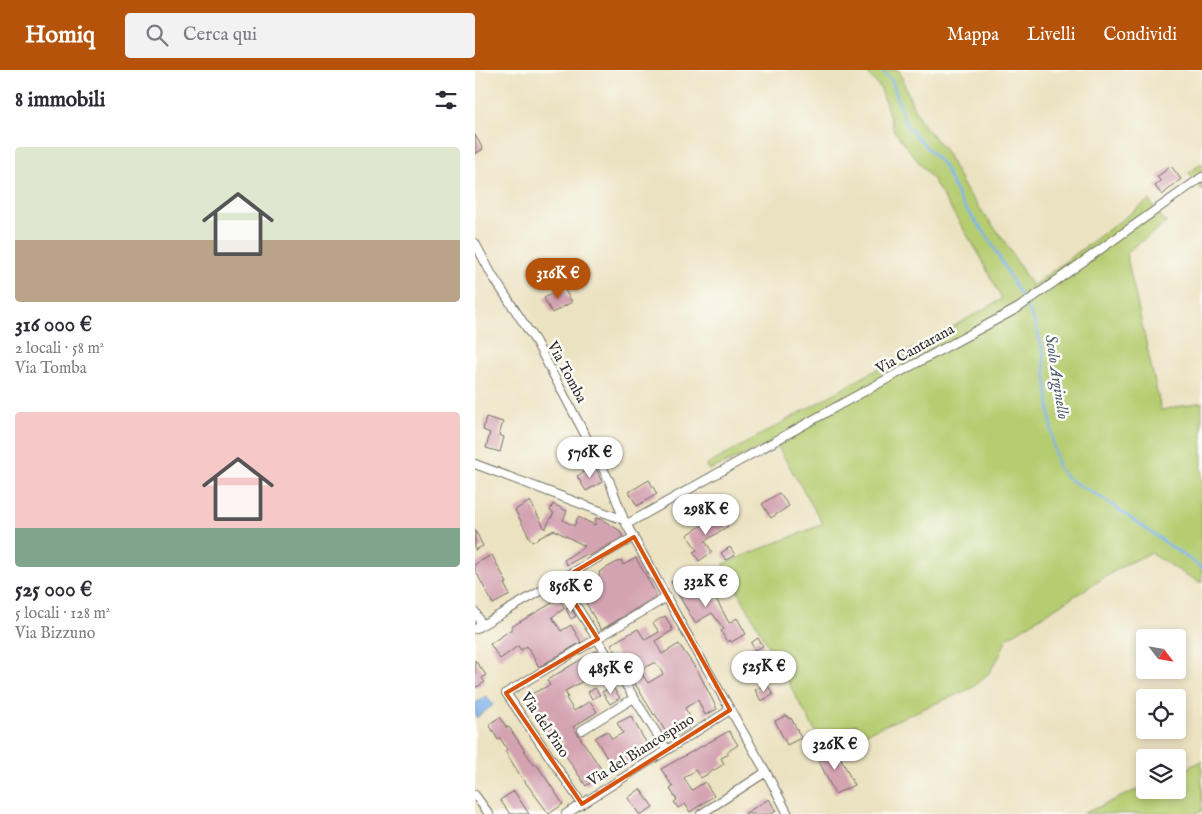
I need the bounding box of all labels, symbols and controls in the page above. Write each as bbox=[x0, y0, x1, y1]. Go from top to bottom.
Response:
search box bbox=[125, 13, 475, 58]
text: Homiq bbox=[25, 20, 95, 51]
icon: search bbox=[143, 21, 171, 49]
text: Cerca qui bbox=[183, 23, 257, 47]
text: Mappa bbox=[947, 24, 999, 47]
text: Livelli bbox=[1027, 24, 1075, 47]
text: Condividi bbox=[1103, 24, 1177, 47]
icon: filters bbox=[432, 86, 460, 114]
text: 8 immobili bbox=[15, 87, 105, 114]
icon: home bbox=[193, 179, 283, 269]
pin: 316K € bbox=[517, 258, 599, 300]
text: 316K € bbox=[536, 264, 580, 284]
text: 316 000 € bbox=[15, 312, 92, 339]
street label: Via Cantarana bbox=[872, 319, 958, 379]
water label: Scolo Arginello bbox=[1039, 333, 1073, 421]
street label: Via Tomba bbox=[542, 337, 591, 407]
text: 2 locali · 58 m² bbox=[15, 339, 104, 359]
text: Via Tomba bbox=[15, 359, 87, 379]
pin: 576K € bbox=[549, 436, 631, 479]
text: 576K € bbox=[568, 443, 612, 463]
icon: home bbox=[193, 444, 283, 534]
pin: 298K € bbox=[665, 494, 747, 536]
text: 298K € bbox=[683, 500, 729, 520]
pin: 332K € bbox=[665, 566, 747, 608]
pin: 856K € bbox=[530, 570, 612, 613]
text: 332K € bbox=[684, 572, 728, 592]
text: 525 000 € bbox=[15, 577, 92, 604]
text: 856K € bbox=[549, 577, 593, 597]
text: 5 locali · 128 m² bbox=[15, 604, 110, 624]
text: Via Bizzuno bbox=[15, 624, 95, 644]
north arrow bbox=[1136, 629, 1186, 679]
map controls bbox=[1136, 629, 1186, 799]
pin: 525K € bbox=[723, 650, 805, 693]
pin: 485K € bbox=[570, 652, 652, 695]
text: 525K € bbox=[742, 657, 786, 677]
text: 485K € bbox=[589, 659, 633, 679]
street label: Via del Pino bbox=[516, 688, 574, 761]
button: locate bbox=[1136, 689, 1186, 739]
street label: Via del Biancospino bbox=[583, 710, 698, 791]
pin: 326K € bbox=[794, 728, 876, 771]
text: 326K € bbox=[813, 735, 857, 755]
button: layers bbox=[1136, 749, 1186, 799]

